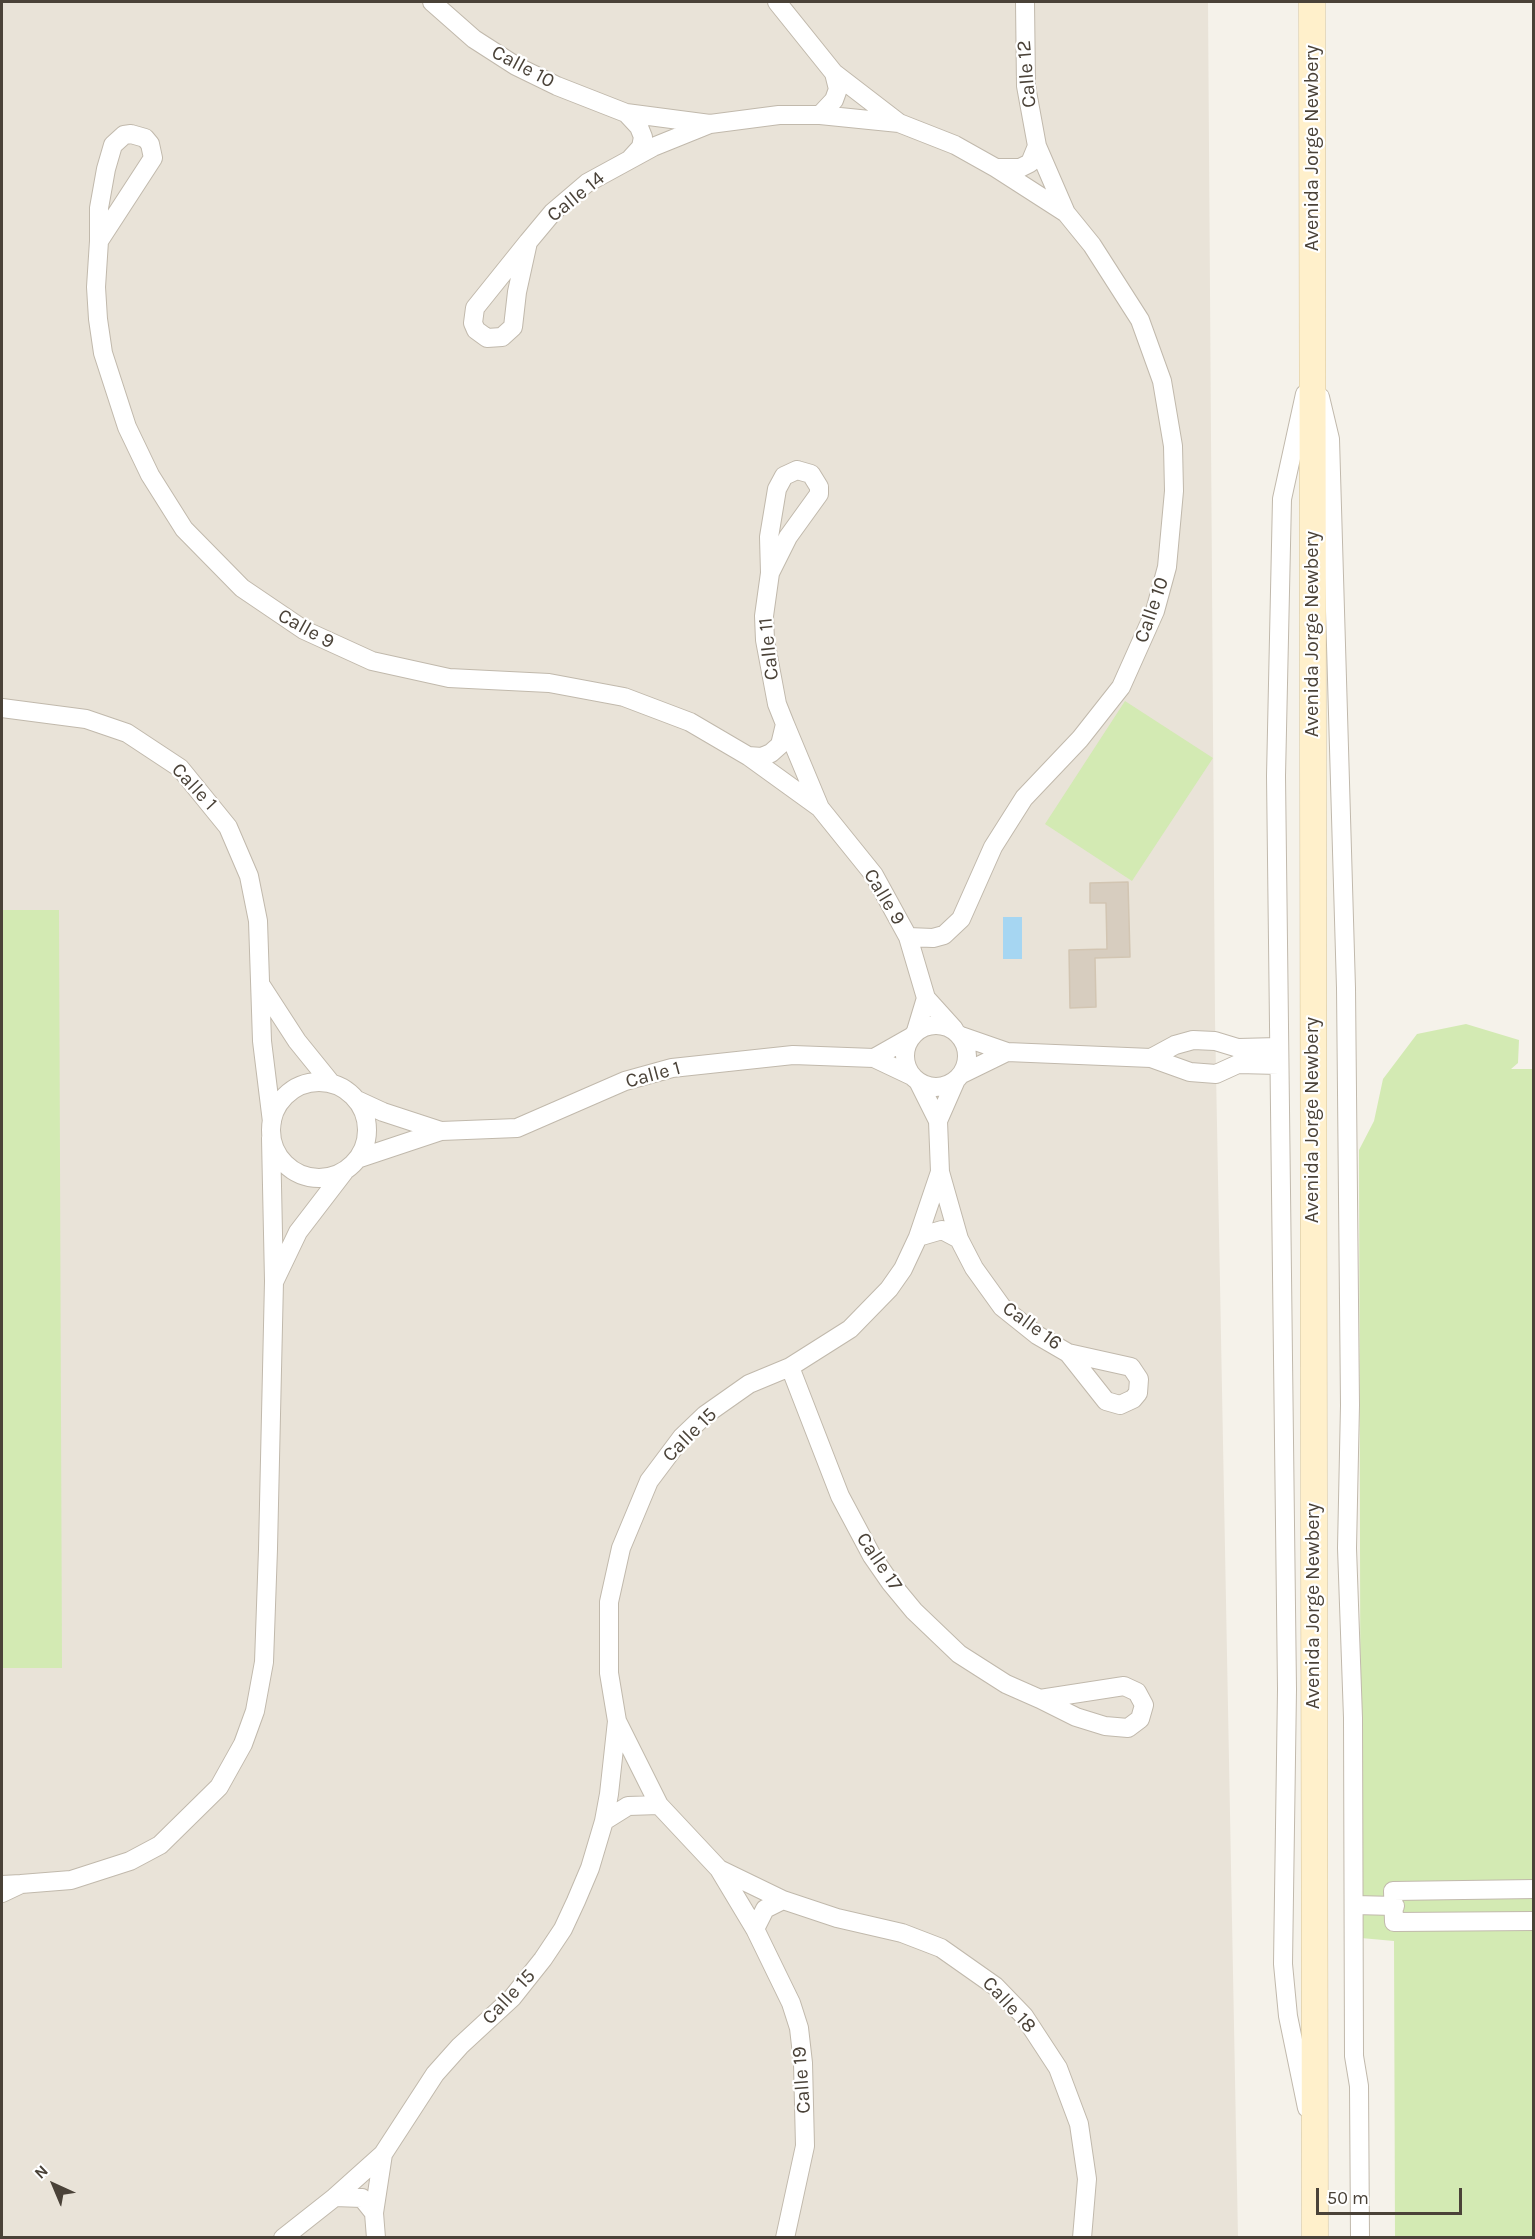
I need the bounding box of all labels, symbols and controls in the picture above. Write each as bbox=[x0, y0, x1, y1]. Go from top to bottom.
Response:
street label: Calle 12 bbox=[1012, 39, 1042, 109]
street label: Calle 10 bbox=[487, 40, 559, 94]
street label: Avenida Jorge Newbery bbox=[1300, 45, 1324, 251]
street label: Calle 14 bbox=[542, 167, 610, 227]
street label: Avenida Jorge Newbery bbox=[1300, 531, 1324, 737]
street label: Calle 10 bbox=[1130, 574, 1174, 646]
street label: Calle 9 bbox=[273, 604, 339, 654]
street label: Calle 11 bbox=[754, 617, 784, 681]
street label: Calle 1 bbox=[166, 758, 222, 816]
street label: Calle 9 bbox=[858, 865, 910, 929]
street label: Avenida Jorge Newbery bbox=[1300, 1017, 1324, 1223]
street label: Calle 1 bbox=[623, 1056, 683, 1094]
street label: Calle 16 bbox=[998, 1296, 1066, 1356]
street label: Calle 15 bbox=[658, 1403, 722, 1467]
street label: Avenida Jorge Newbery bbox=[1301, 1503, 1325, 1709]
street label: Calle 17 bbox=[851, 1528, 907, 1596]
street label: Calle 15 bbox=[477, 1964, 541, 2030]
street label: Calle 18 bbox=[977, 1972, 1041, 2038]
street label: Calle 19 bbox=[788, 2045, 816, 2115]
north arrow bbox=[24, 2155, 84, 2215]
text: N bbox=[30, 2161, 52, 2183]
scale bar bbox=[1319, 2176, 1464, 2214]
text: 50 m bbox=[1327, 2187, 1369, 2209]

